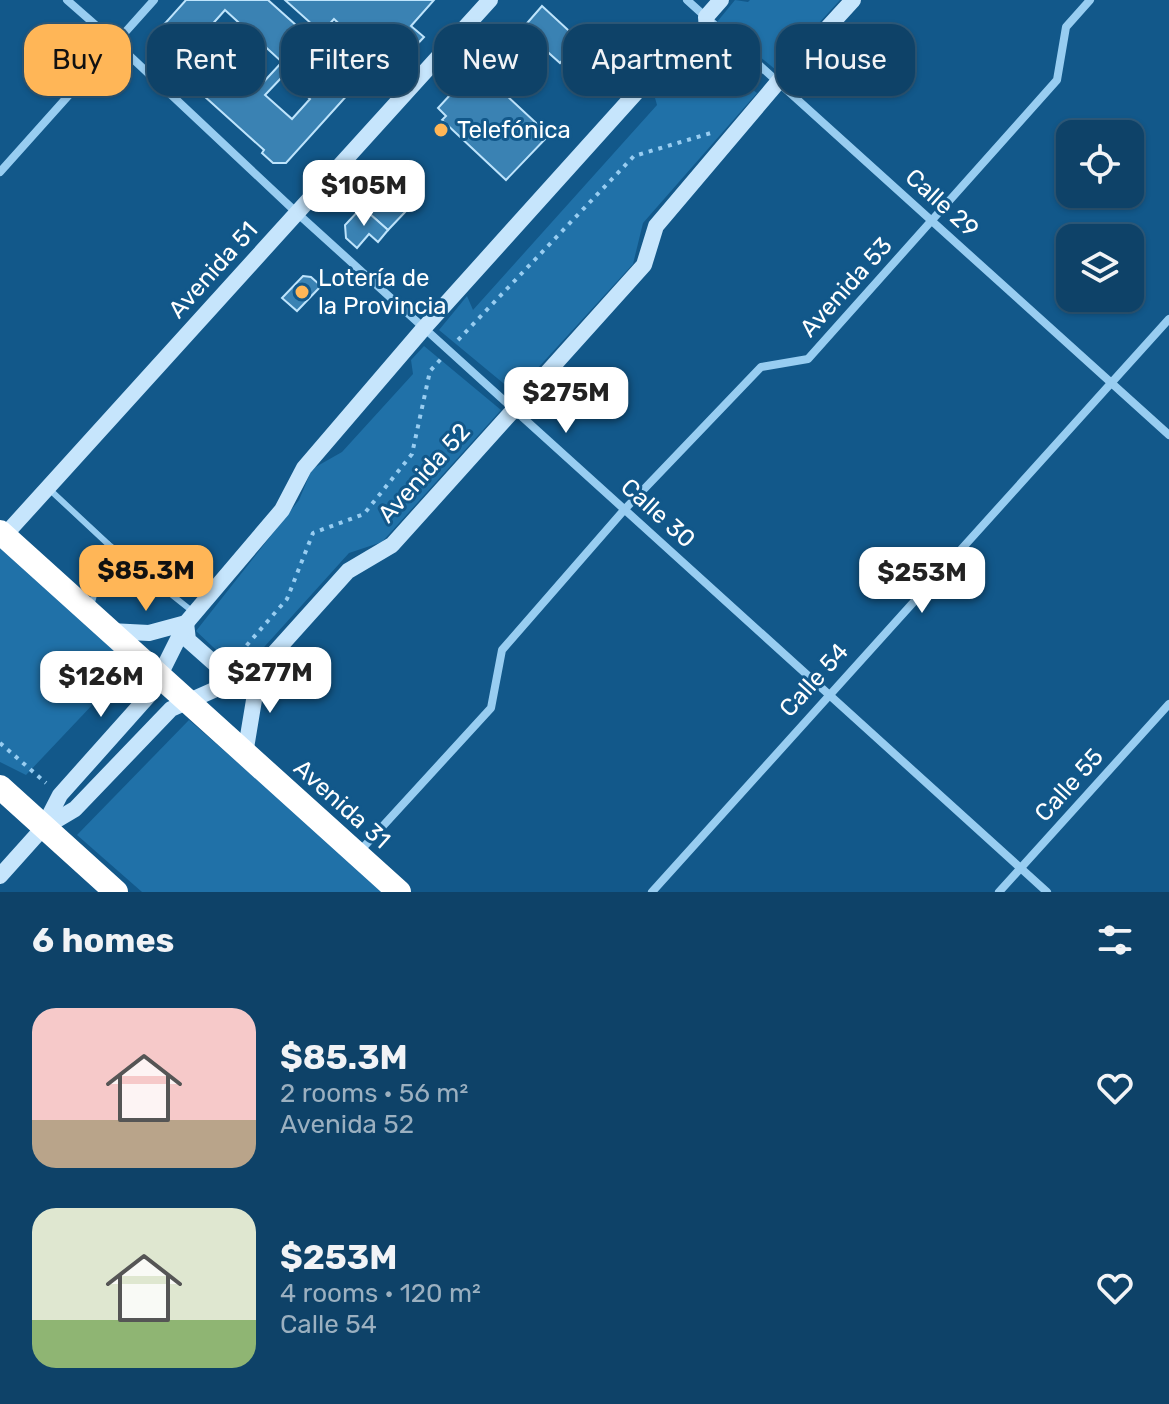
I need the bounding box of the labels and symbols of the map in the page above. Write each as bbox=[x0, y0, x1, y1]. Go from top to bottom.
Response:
place label: Telefónica bbox=[457, 116, 571, 144]
marker: Telefónica bbox=[432, 121, 450, 139]
pin: $105M bbox=[308, 160, 420, 228]
street label: Calle 29 bbox=[900, 163, 984, 243]
street label: Avenida 51 bbox=[163, 216, 263, 324]
street label: Avenida 53 bbox=[794, 232, 898, 342]
place label: Lotería de la Provincia bbox=[318, 264, 447, 320]
marker: Lotería de la Provincia bbox=[293, 283, 311, 301]
pin: $275M bbox=[510, 367, 622, 435]
street label: Avenida 52 bbox=[372, 418, 476, 528]
street label: Calle 30 bbox=[615, 473, 701, 553]
pin: $85.3M bbox=[81, 545, 211, 613]
pin: $253M bbox=[866, 547, 978, 615]
street label: Calle 54 bbox=[774, 637, 854, 723]
pin: $277M bbox=[214, 647, 326, 715]
pin: $126M bbox=[45, 651, 157, 719]
street label: Calle 55 bbox=[1029, 743, 1109, 827]
street label: Avenida 31 bbox=[288, 754, 396, 854]

